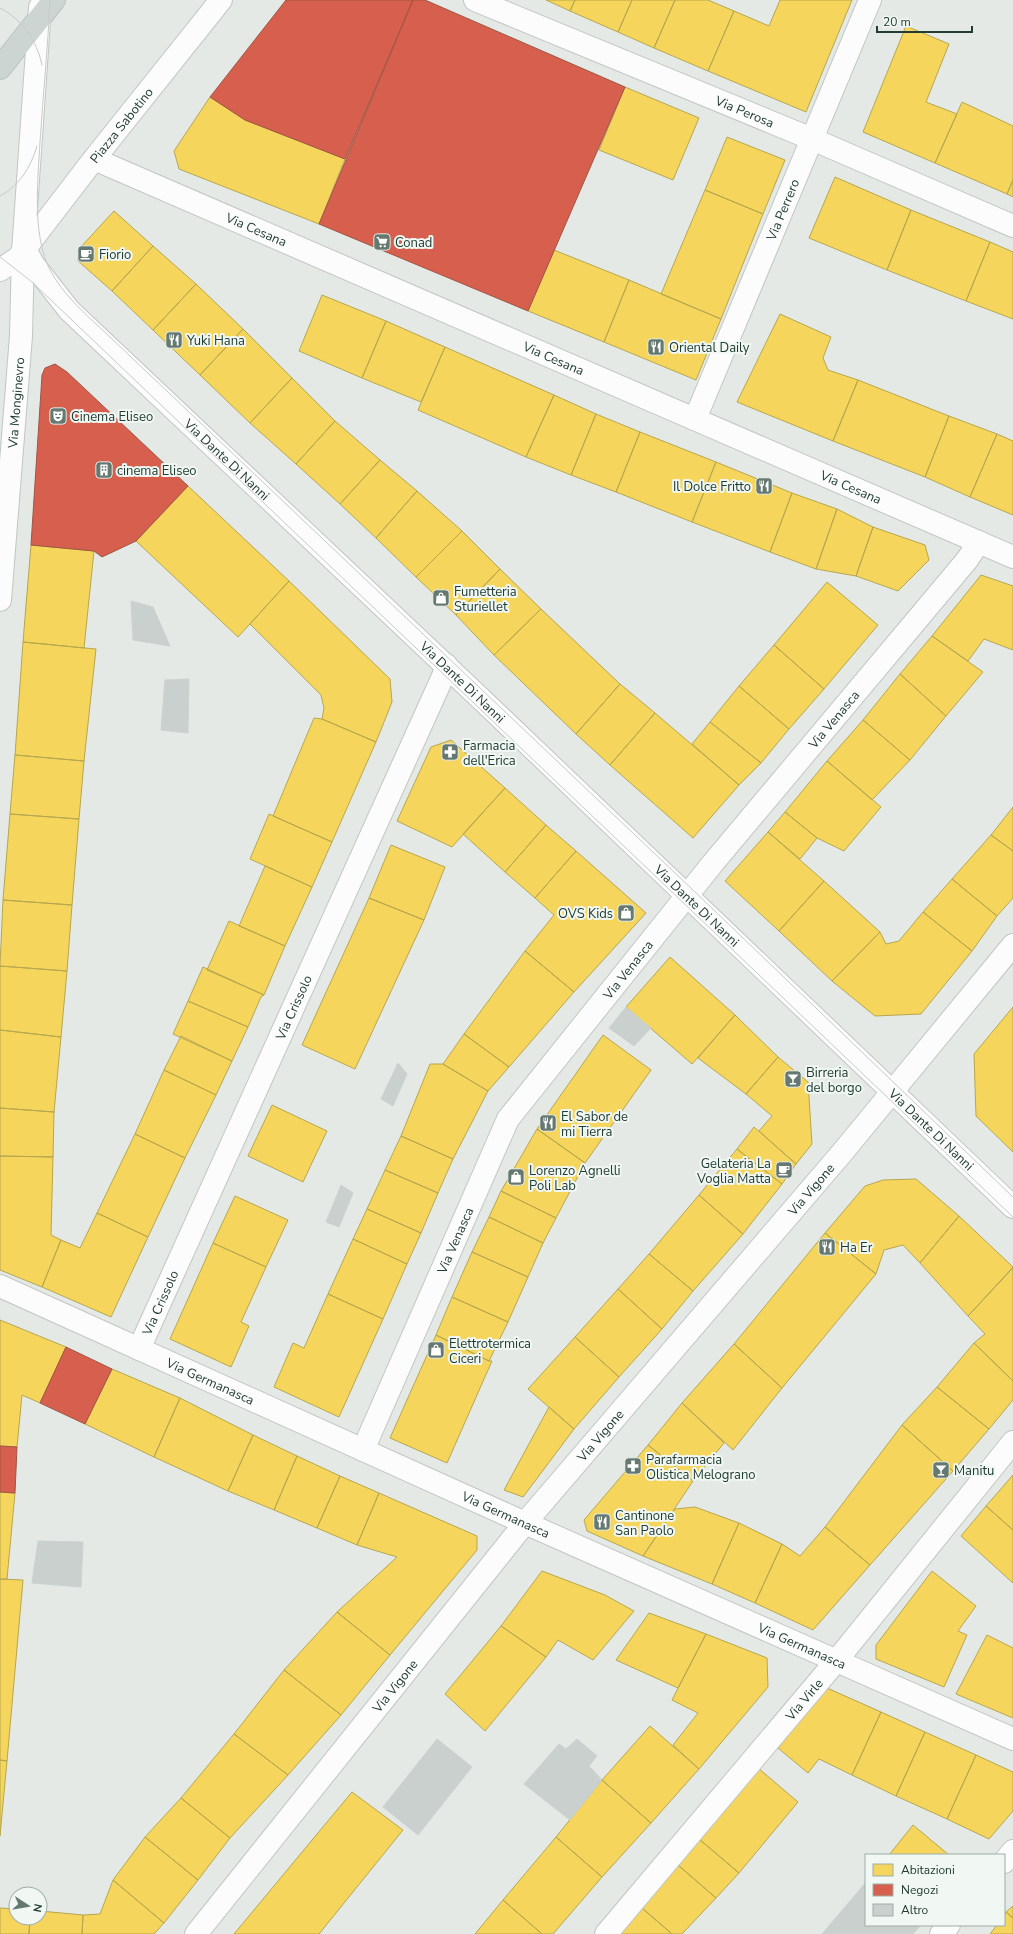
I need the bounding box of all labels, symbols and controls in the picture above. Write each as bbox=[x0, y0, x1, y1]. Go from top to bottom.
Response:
scale bar bbox=[877, 8, 972, 34]
text: 20 m bbox=[883, 14, 911, 30]
street label: Piazza Sabotino bbox=[86, 84, 158, 167]
street label: Via Perosa bbox=[712, 92, 777, 132]
street label: Via Perrero bbox=[762, 176, 804, 244]
street label: Via Cesana bbox=[222, 209, 289, 251]
supermarket icon: Conad bbox=[372, 232, 392, 252]
place label: Conad bbox=[395, 234, 432, 252]
cafe icon: Fiorio bbox=[76, 244, 96, 264]
place label: Fiorio bbox=[99, 246, 131, 264]
restaurant icon: Yuki Hana bbox=[164, 330, 184, 350]
place label: Yuki Hana bbox=[186, 332, 245, 350]
street label: Via Cesana bbox=[519, 337, 587, 380]
restaurant icon: Oriental Daily bbox=[646, 337, 666, 357]
place label: Oriental Daily bbox=[669, 339, 750, 357]
street label: Via Monginevro bbox=[4, 356, 29, 450]
theatre icon: Cinema Eliseo bbox=[48, 406, 68, 426]
place label: Cinema Eliseo bbox=[71, 408, 153, 426]
street label: Via Dante Di Nanni bbox=[179, 415, 273, 505]
building icon: cinema Eliseo bbox=[94, 460, 114, 480]
place label: cinema Eliseo bbox=[117, 462, 197, 480]
street label: Via Cesana bbox=[816, 466, 884, 509]
restaurant icon: Il Dolce Fritto bbox=[754, 476, 774, 496]
place label: Il Dolce Fritto bbox=[673, 478, 751, 496]
place label: Fumetteria Sturiellet bbox=[454, 583, 517, 616]
shop icon: Fumetteria Sturiellet bbox=[431, 588, 451, 608]
street label: Via Dante Di Nanni bbox=[415, 637, 509, 727]
street label: Via Venasca bbox=[804, 687, 864, 753]
place label: Farmacia dell'Erica bbox=[463, 737, 516, 770]
pharmacy icon: Farmacia dell'Erica bbox=[440, 742, 460, 762]
street label: Via Dante Di Nanni bbox=[649, 861, 743, 951]
shop icon: OVS Kids bbox=[616, 903, 636, 923]
place label: OVS Kids bbox=[558, 905, 613, 923]
street label: Via Venasca bbox=[599, 937, 658, 1004]
street label: Via Crissolo bbox=[271, 972, 317, 1044]
place label: Birreria del borgo bbox=[806, 1064, 862, 1097]
bar icon: Birreria del borgo bbox=[783, 1069, 803, 1089]
street label: Via Dante Di Nanni bbox=[884, 1084, 977, 1175]
place label: El Sabor de mi Tierra bbox=[561, 1108, 628, 1141]
restaurant icon: El Sabor de mi Tierra bbox=[538, 1113, 558, 1133]
place label: Gelateria La Voglia Matta bbox=[696, 1155, 771, 1188]
cafe icon: Gelateria La Voglia Matta bbox=[774, 1160, 794, 1180]
street label: Via Vigone bbox=[784, 1160, 839, 1220]
place label: Lorenzo Agnelli Poli Lab bbox=[529, 1162, 621, 1195]
shop icon: Lorenzo Agnelli Poli Lab bbox=[506, 1167, 526, 1187]
street label: Via Venasca bbox=[433, 1205, 478, 1278]
restaurant icon: Ha Er bbox=[817, 1237, 837, 1257]
place label: Ha Er bbox=[840, 1239, 873, 1257]
street label: Via Crissolo bbox=[138, 1268, 183, 1339]
place label: Elettrotermica Ciceri bbox=[449, 1335, 531, 1368]
shop icon: Elettrotermica Ciceri bbox=[426, 1340, 446, 1360]
street label: Via Germanasca bbox=[162, 1354, 257, 1410]
street label: Via Vigone bbox=[573, 1406, 628, 1467]
place label: Parafarmacia Olistica Melograno bbox=[646, 1451, 756, 1484]
pharmacy icon: Parafarmacia Olistica Melograno bbox=[623, 1456, 643, 1476]
bar icon: Manitu bbox=[931, 1460, 951, 1480]
place label: Manitu bbox=[954, 1462, 994, 1480]
street label: Via Germanasca bbox=[458, 1487, 552, 1543]
place label: Cantinone San Paolo bbox=[615, 1507, 674, 1540]
restaurant icon: Cantinone San Paolo bbox=[592, 1512, 612, 1532]
street label: Via Germanasca bbox=[754, 1619, 849, 1674]
street label: Via Vigone bbox=[368, 1656, 422, 1718]
street label: Via Virle bbox=[781, 1675, 828, 1725]
legend bbox=[865, 1854, 1005, 1926]
text: Abitazioni bbox=[901, 1862, 955, 1878]
text: Negozi bbox=[901, 1882, 938, 1898]
north arrow bbox=[8, 1886, 48, 1926]
text: N bbox=[29, 1902, 45, 1914]
text: Altro bbox=[901, 1902, 929, 1918]

